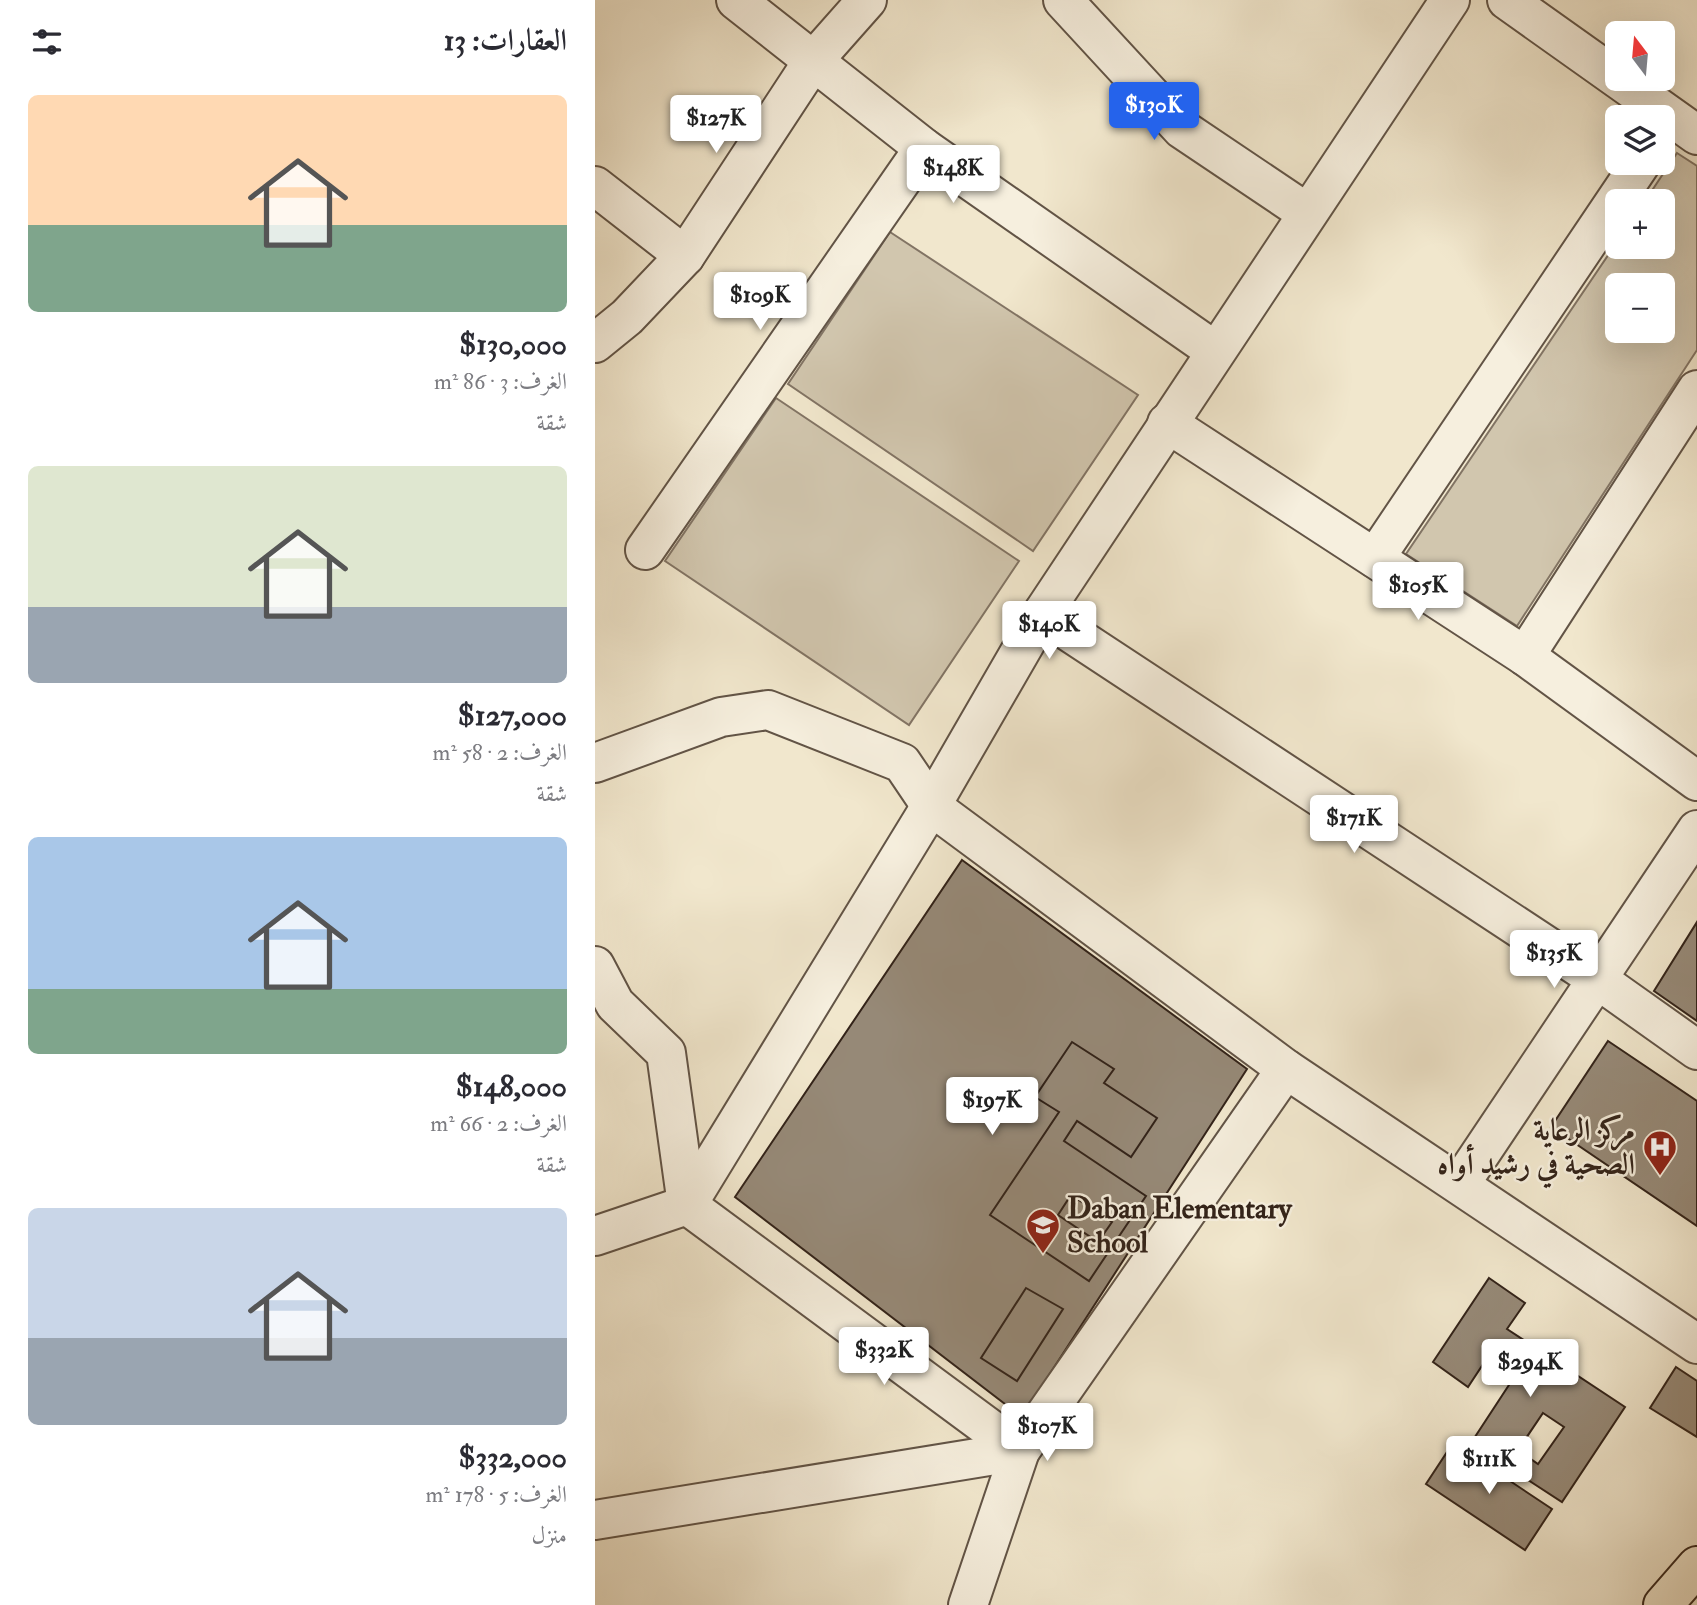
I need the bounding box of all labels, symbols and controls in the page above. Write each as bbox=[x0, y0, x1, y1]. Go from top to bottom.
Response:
north arrow bbox=[1605, 21, 1675, 91]
map controls bbox=[1605, 21, 1675, 343]
text: العقارات: 13 bbox=[444, 22, 567, 59]
icon: filters bbox=[28, 23, 66, 61]
pin: $130K bbox=[1105, 82, 1203, 142]
text: $130K bbox=[1125, 90, 1183, 119]
pin: $127K bbox=[667, 96, 765, 155]
text: $127K bbox=[686, 103, 746, 132]
button: layers bbox=[1605, 105, 1675, 175]
icon: home bbox=[235, 140, 361, 266]
pin: $148K bbox=[904, 146, 1002, 205]
text: $148K bbox=[923, 153, 983, 182]
button: + bbox=[1605, 189, 1675, 259]
pin: $109K bbox=[711, 272, 809, 332]
button: − bbox=[1605, 273, 1675, 343]
text: $109K bbox=[730, 280, 790, 309]
text: $130,000 bbox=[459, 326, 567, 363]
text: الغرف: 3 · 86 m² bbox=[434, 367, 567, 396]
text: شقة bbox=[537, 408, 567, 437]
icon: home bbox=[235, 511, 361, 637]
pin: $105K bbox=[1369, 562, 1467, 622]
text: $105K bbox=[1388, 570, 1448, 599]
pin: $140K bbox=[1000, 602, 1098, 661]
text: $140K bbox=[1018, 609, 1080, 638]
text: $127,000 bbox=[458, 697, 567, 734]
text: الغرف: 2 · 58 m² bbox=[433, 738, 567, 767]
text: شقة bbox=[537, 779, 567, 808]
pin: $171K bbox=[1305, 796, 1403, 855]
text: $171K bbox=[1326, 803, 1382, 832]
icon: home bbox=[235, 882, 361, 1008]
pin: $135K bbox=[1505, 930, 1603, 990]
text: $135K bbox=[1526, 938, 1582, 967]
text: $148,000 bbox=[456, 1068, 567, 1105]
pin: $197K bbox=[943, 1078, 1041, 1137]
text: $197K bbox=[962, 1085, 1022, 1114]
text: الغرف: 2 · 66 m² bbox=[430, 1109, 567, 1138]
place label: مركز الرعاية الصحية في رشيد أواه bbox=[1437, 1112, 1635, 1189]
hospital icon: مركز الرعاية الصحية في رشيد أواه bbox=[1641, 1128, 1679, 1177]
text: شقة bbox=[537, 1150, 567, 1179]
place label: Daban Elementary School bbox=[1067, 1190, 1294, 1261]
school or university icon: Daban Elementary School bbox=[1024, 1206, 1062, 1255]
icon: home bbox=[235, 1253, 361, 1379]
pin: $332K bbox=[835, 1328, 933, 1387]
text: $332K bbox=[855, 1335, 913, 1364]
pin: $294K bbox=[1481, 1340, 1579, 1399]
text: $294K bbox=[1498, 1347, 1562, 1376]
pin: $107K bbox=[998, 1404, 1096, 1463]
text: $107K bbox=[1017, 1411, 1077, 1440]
pin: $111K bbox=[1440, 1436, 1538, 1496]
text: $332,000 bbox=[459, 1439, 567, 1476]
text: $111K bbox=[1462, 1444, 1516, 1473]
text: الغرف: 5 · 178 m² bbox=[425, 1480, 567, 1509]
text: منزل bbox=[532, 1521, 567, 1550]

